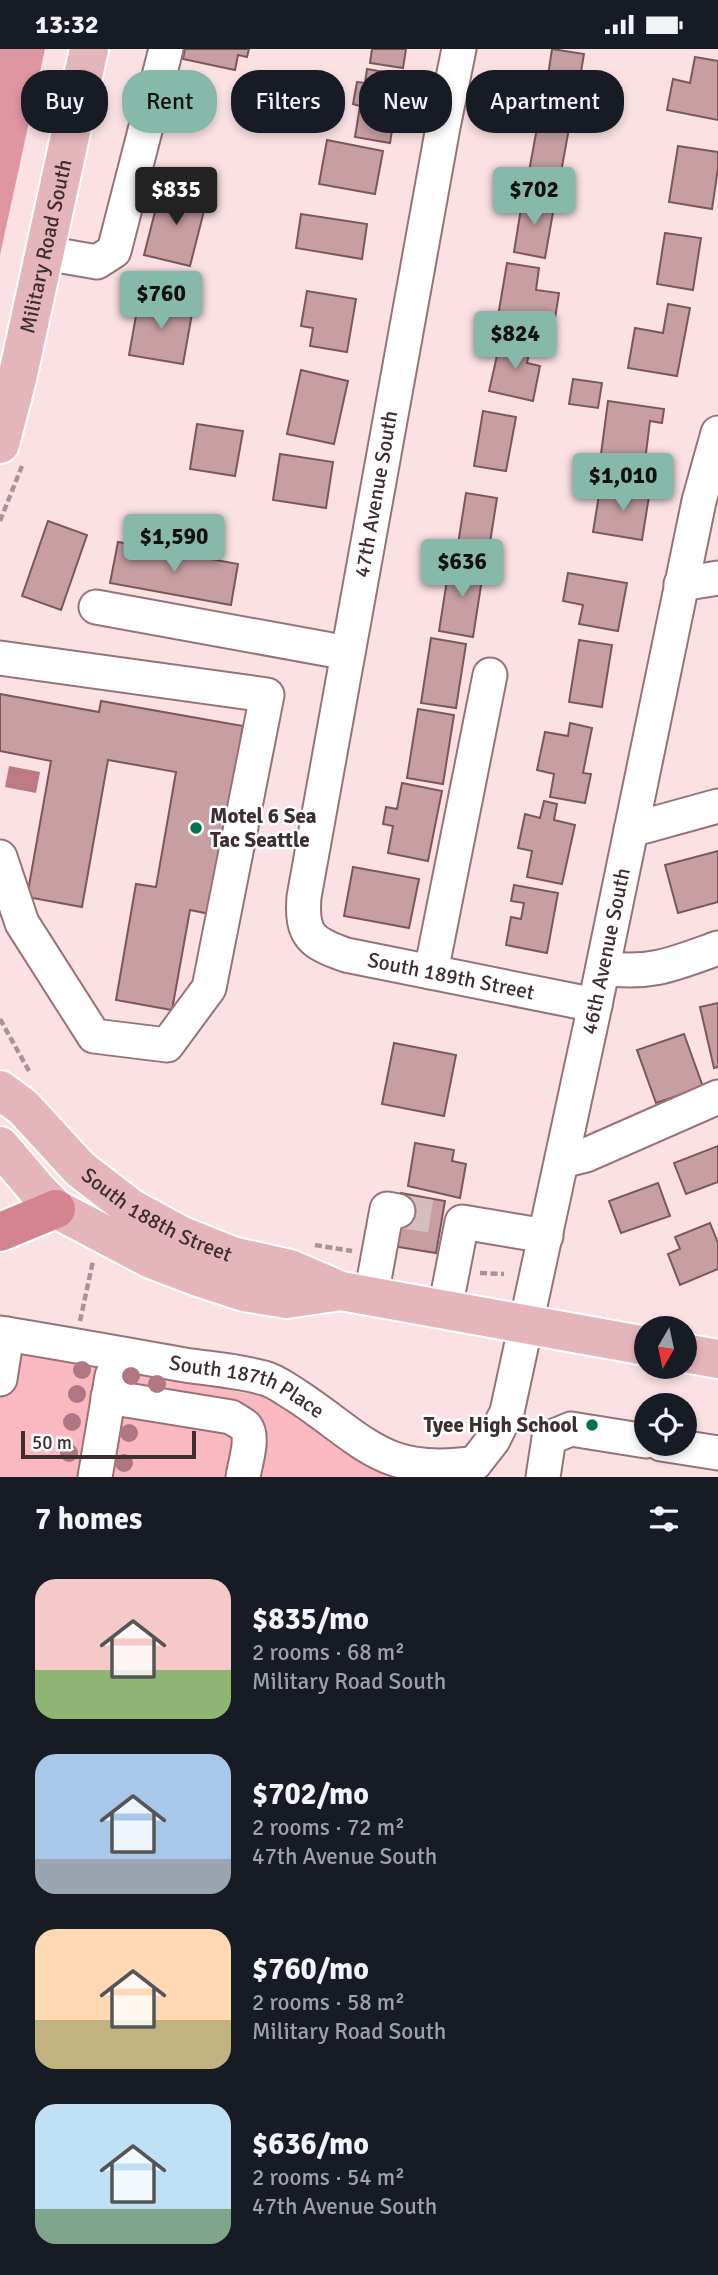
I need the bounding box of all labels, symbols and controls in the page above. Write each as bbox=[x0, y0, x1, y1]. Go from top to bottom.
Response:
text: 13:32 bbox=[35, 9, 99, 41]
chip: Buy bbox=[21, 70, 108, 133]
chip: Rent bbox=[122, 70, 217, 133]
chip: Filters bbox=[231, 70, 345, 133]
chip: New bbox=[359, 70, 452, 133]
chip: Apartment bbox=[466, 70, 624, 133]
street label: Military Road South bbox=[14, 157, 78, 336]
pin: $835 bbox=[135, 167, 217, 227]
pin: $702 bbox=[493, 167, 575, 227]
text: $835 bbox=[151, 175, 201, 204]
text: $702 bbox=[509, 175, 559, 204]
pin: $760 bbox=[120, 271, 202, 331]
text: $760 bbox=[136, 279, 186, 308]
pin: $824 bbox=[474, 311, 556, 371]
text: $824 bbox=[490, 319, 540, 348]
street label: 47th Avenue South bbox=[349, 408, 403, 580]
pin: $1,010 bbox=[566, 454, 680, 513]
text: $1,010 bbox=[589, 461, 657, 490]
pin: $1,590 bbox=[117, 515, 231, 574]
text: $1,590 bbox=[140, 522, 208, 551]
pin: $636 bbox=[421, 539, 503, 599]
text: $636 bbox=[437, 547, 487, 576]
place label: Motel 6 Sea Tac Seattle bbox=[210, 803, 317, 853]
marker: Motel 6 Sea Tac Seattle bbox=[188, 820, 204, 836]
street label: 46th Avenue South bbox=[576, 865, 636, 1037]
street label: South 189th Street bbox=[365, 947, 537, 1006]
street label: South 188th Street bbox=[76, 1162, 236, 1268]
north arrow bbox=[634, 1316, 696, 1379]
map controls bbox=[634, 1316, 697, 1456]
street label: South 187th Place bbox=[167, 1349, 330, 1424]
button: locate bbox=[634, 1393, 697, 1456]
place label: Tyee High School bbox=[424, 1412, 578, 1438]
marker: Tyee High School bbox=[584, 1417, 600, 1433]
scale bar bbox=[21, 1428, 196, 1460]
text: 50 m bbox=[32, 1431, 72, 1455]
icon: filters bbox=[645, 1500, 683, 1538]
text: 7 homes bbox=[35, 1501, 142, 1538]
text: $835/mo bbox=[252, 1601, 369, 1638]
icon: home bbox=[91, 1607, 175, 1691]
text: 2 rooms · 68 m² bbox=[252, 1638, 405, 1667]
text: Military Road South bbox=[252, 1667, 446, 1696]
text: $702/mo bbox=[252, 1776, 369, 1813]
icon: home bbox=[91, 1782, 175, 1866]
text: 2 rooms · 72 m² bbox=[252, 1813, 405, 1842]
text: 47th Avenue South bbox=[252, 1842, 437, 1871]
text: $760/mo bbox=[252, 1951, 369, 1988]
icon: home bbox=[91, 1957, 175, 2041]
text: 2 rooms · 58 m² bbox=[252, 1988, 405, 2017]
text: Military Road South bbox=[252, 2017, 446, 2046]
text: $636/mo bbox=[252, 2126, 369, 2163]
icon: home bbox=[91, 2132, 175, 2216]
text: 2 rooms · 54 m² bbox=[252, 2163, 405, 2192]
text: 47th Avenue South bbox=[252, 2192, 437, 2221]

